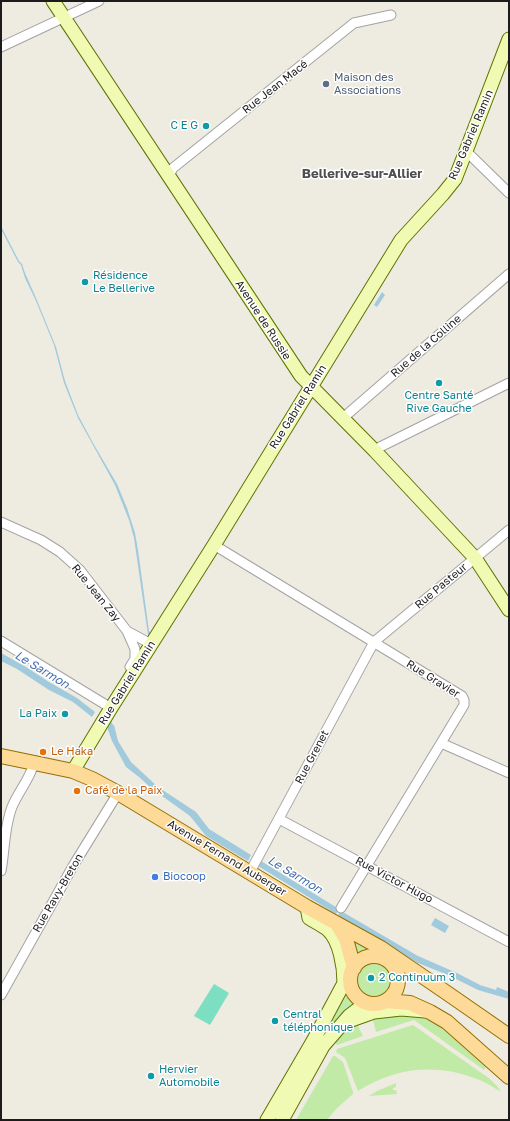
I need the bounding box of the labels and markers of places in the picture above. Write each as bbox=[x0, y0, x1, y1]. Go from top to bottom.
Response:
place label: Maison des Associations bbox=[334, 71, 401, 97]
marker: Maison des Associations bbox=[321, 79, 331, 89]
place label: C E G bbox=[171, 119, 198, 133]
marker: C E G bbox=[201, 121, 211, 131]
place label: Résidence Le Bellerive bbox=[93, 269, 155, 295]
marker: Résidence Le Bellerive bbox=[80, 277, 90, 287]
marker: Centre Santé Rive Gauche bbox=[434, 378, 444, 388]
place label: Centre Santé Rive Gauche bbox=[405, 389, 473, 415]
place label: La Paix bbox=[19, 707, 57, 721]
marker: La Paix bbox=[60, 709, 70, 719]
place label: Le Haka bbox=[51, 745, 93, 759]
marker: Le Haka bbox=[38, 747, 48, 757]
place label: Café de la Paix bbox=[85, 784, 162, 798]
marker: Café de la Paix bbox=[72, 786, 82, 796]
place label: Biocoop bbox=[163, 870, 206, 884]
marker: Biocoop bbox=[150, 872, 160, 882]
place label: 2 Continuum 3 bbox=[379, 971, 455, 985]
marker: 2 Continuum 3 bbox=[366, 973, 376, 983]
place label: Central téléphonique bbox=[283, 1008, 353, 1034]
marker: Central téléphonique bbox=[270, 1016, 280, 1026]
place label: Hervier Automobile bbox=[159, 1063, 220, 1089]
marker: Hervier Automobile bbox=[146, 1071, 156, 1081]

